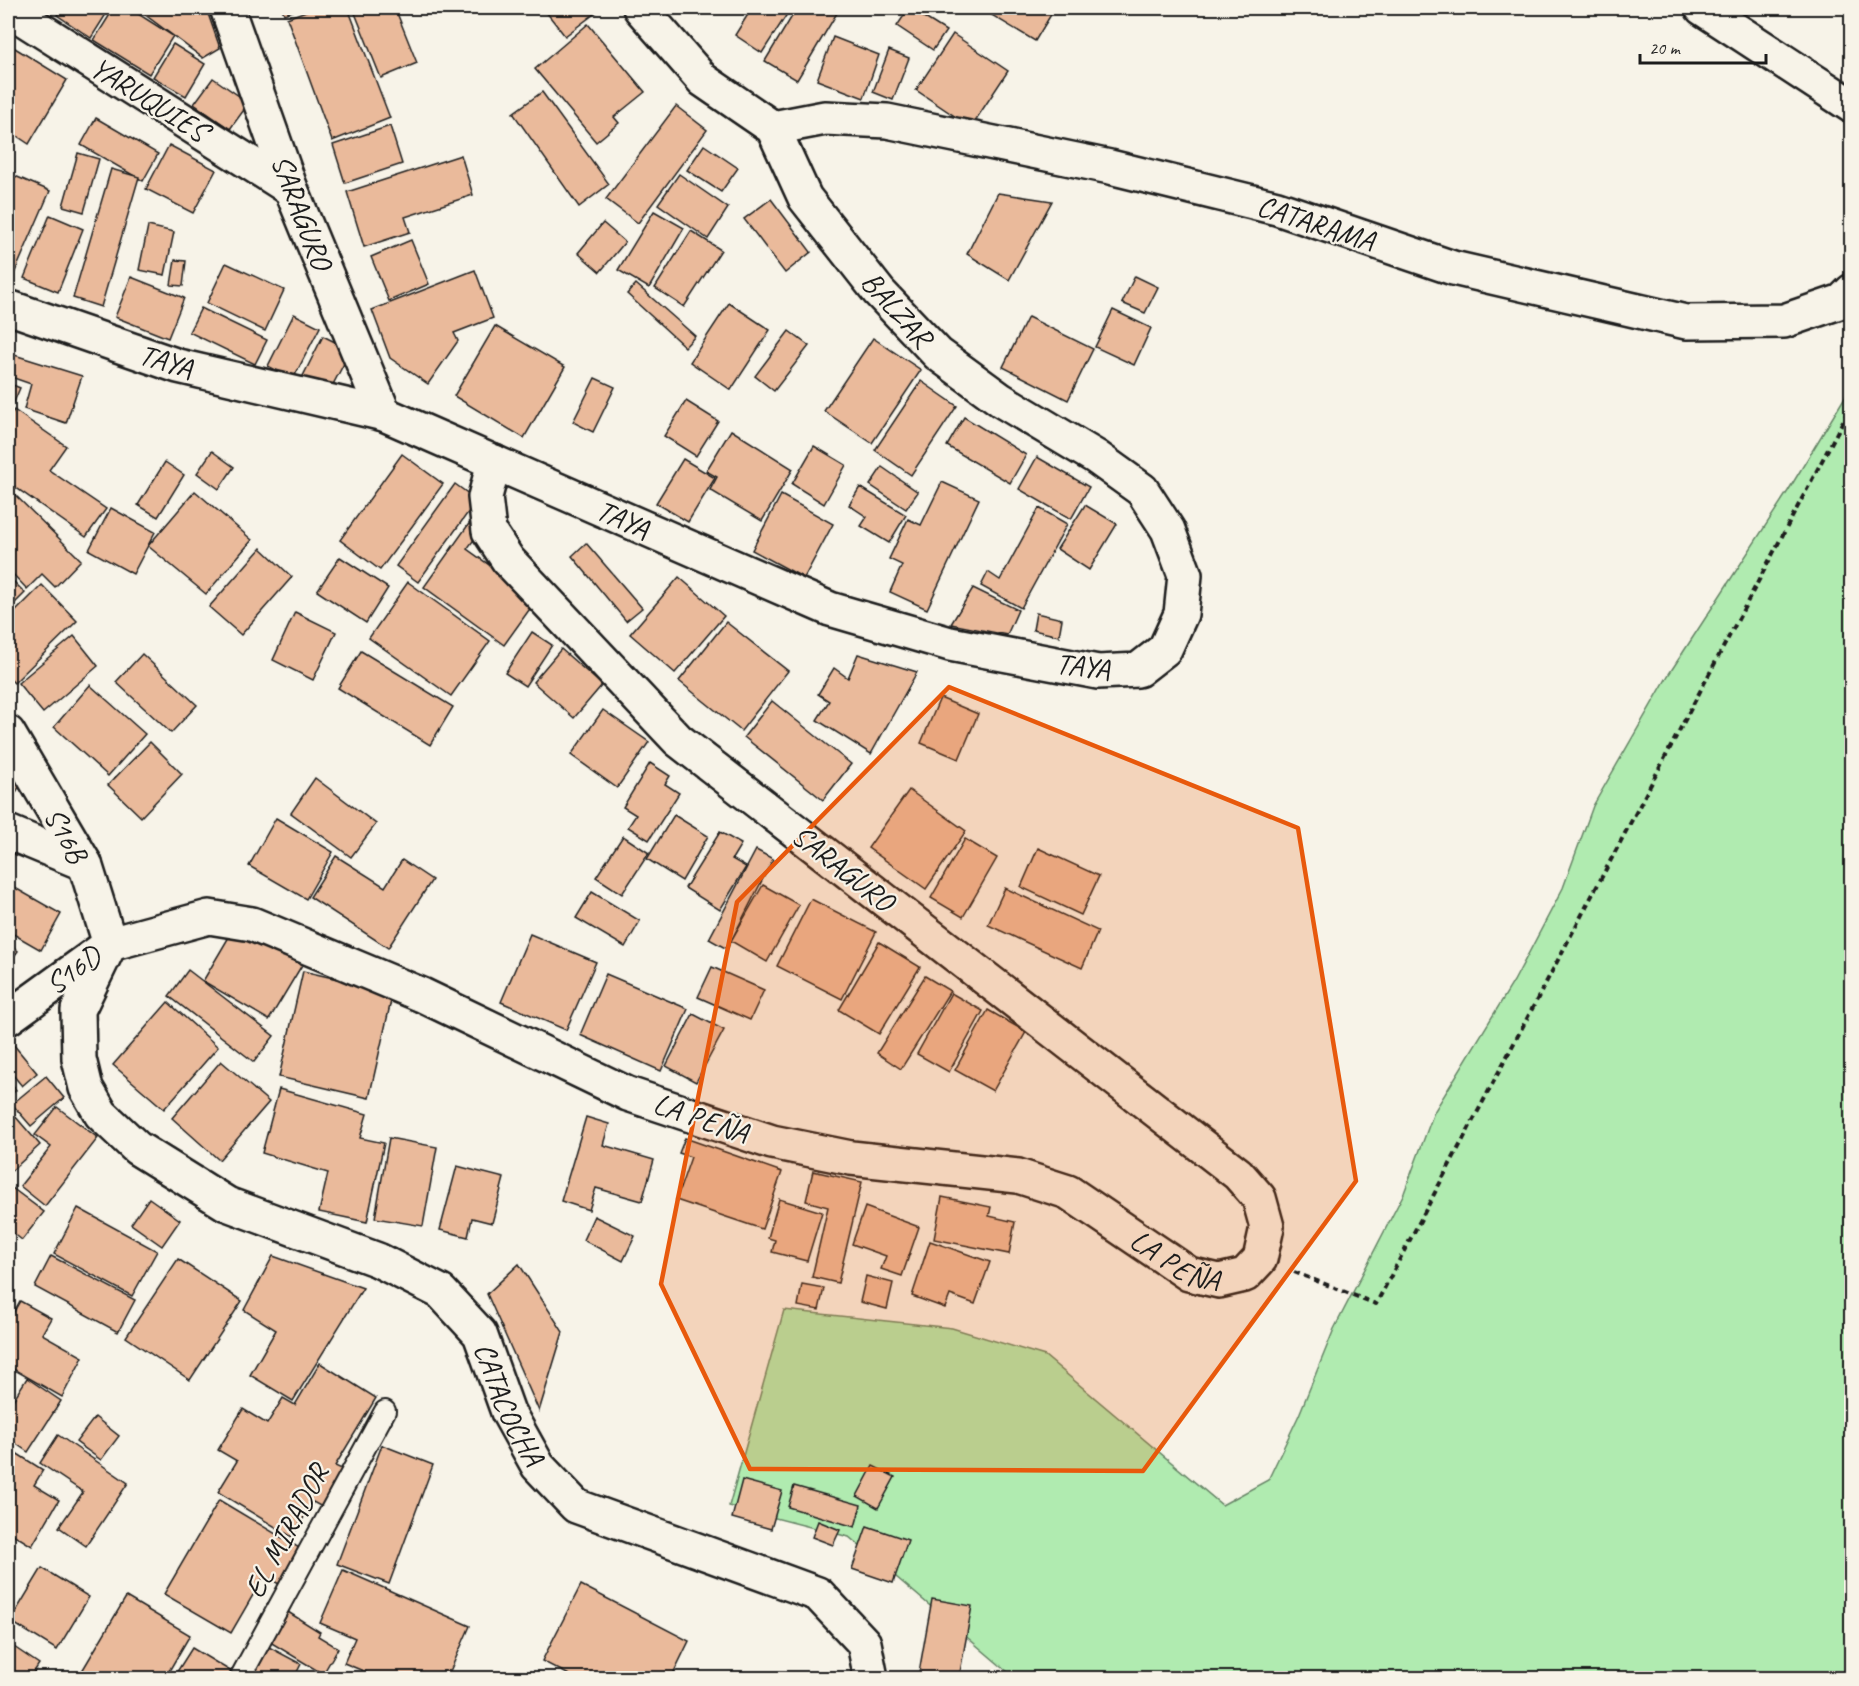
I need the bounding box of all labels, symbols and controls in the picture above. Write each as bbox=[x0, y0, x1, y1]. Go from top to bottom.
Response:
scale bar bbox=[1640, 27, 1766, 65]
text: 20 m bbox=[1649, 37, 1682, 59]
street label: YARUQUIES bbox=[84, 48, 219, 153]
street label: SARAGURO bbox=[263, 149, 342, 277]
street label: CATARAMA bbox=[1252, 186, 1381, 260]
street label: BALZAR bbox=[853, 263, 944, 358]
street label: TAYA bbox=[135, 335, 198, 387]
street label: TAYA bbox=[591, 491, 656, 548]
street label: TAYA bbox=[1054, 644, 1113, 688]
street label: S16B bbox=[36, 801, 98, 871]
street label: SARAGURO bbox=[784, 816, 904, 922]
street label: S16D bbox=[38, 936, 110, 1003]
street label: LA PEÑA bbox=[649, 1084, 755, 1153]
street label: LA PEÑA bbox=[1123, 1221, 1225, 1300]
street label: CATACOCHA bbox=[466, 1337, 554, 1474]
street label: EL MIRADOR bbox=[235, 1455, 338, 1604]

